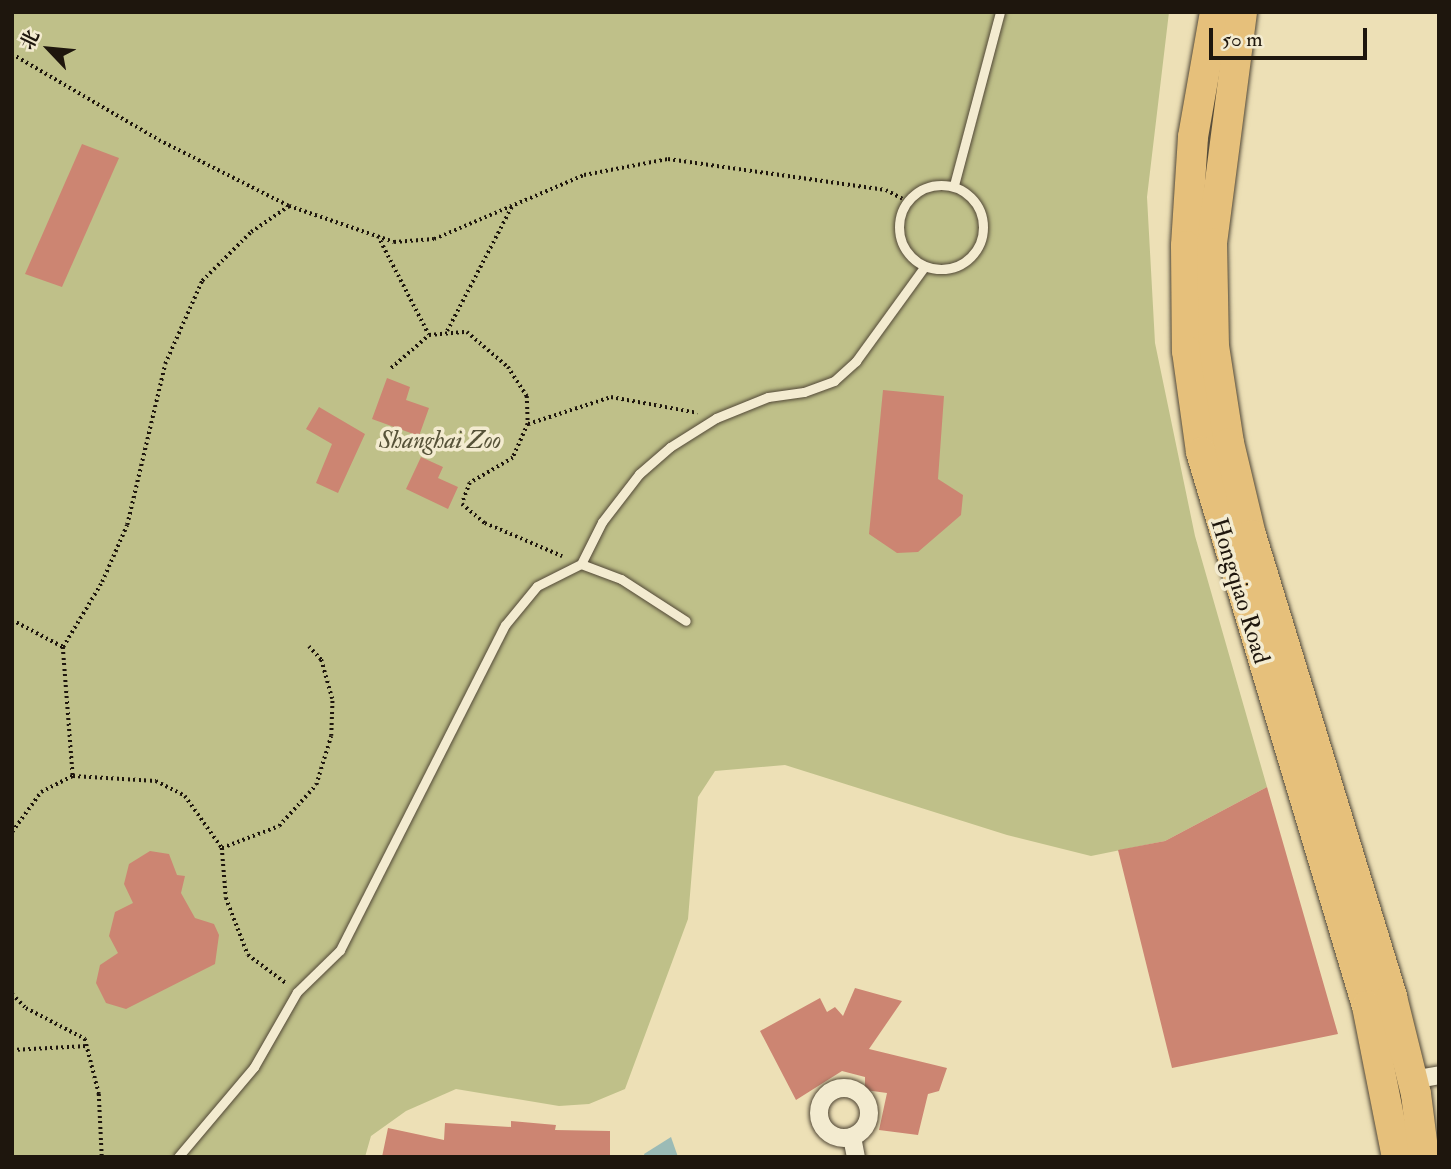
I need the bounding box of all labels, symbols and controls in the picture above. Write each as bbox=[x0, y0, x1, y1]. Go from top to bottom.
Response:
north arrow bbox=[14, 14, 84, 84]
scale bar bbox=[1213, 14, 1370, 58]
text: 北 bbox=[15, 26, 45, 54]
text: 50 m bbox=[1222, 26, 1263, 53]
park label: Shanghai Zoo bbox=[379, 427, 501, 455]
street label: Hongqiao Road bbox=[1204, 515, 1276, 667]

